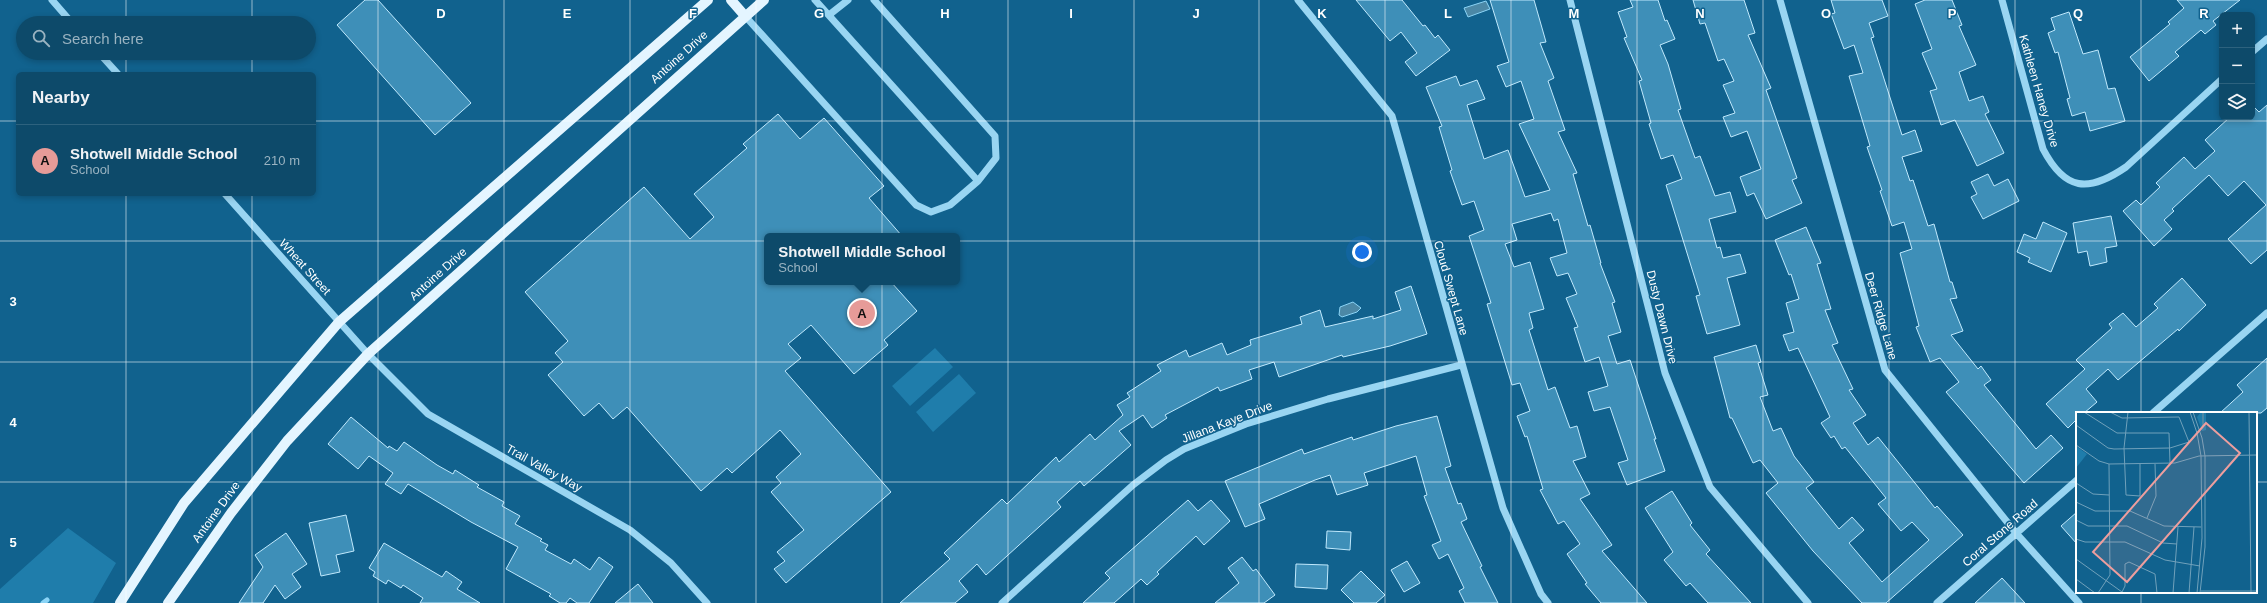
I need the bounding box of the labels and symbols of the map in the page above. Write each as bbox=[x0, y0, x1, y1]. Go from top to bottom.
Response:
text: D bbox=[436, 6, 446, 21]
text: E bbox=[563, 6, 572, 21]
text: F bbox=[689, 6, 697, 21]
text: G bbox=[814, 6, 824, 21]
text: H bbox=[940, 6, 950, 21]
text: I bbox=[1069, 6, 1073, 21]
text: J bbox=[1192, 6, 1200, 21]
text: K bbox=[1317, 6, 1327, 21]
text: L bbox=[1444, 6, 1452, 21]
text: M bbox=[1569, 6, 1579, 21]
text: N bbox=[1695, 6, 1705, 21]
text: O bbox=[1821, 6, 1831, 21]
text: P bbox=[1948, 6, 1957, 21]
text: Q bbox=[2073, 6, 2083, 21]
text: R bbox=[2199, 6, 2209, 21]
street label: Antoine Drive bbox=[648, 27, 711, 86]
street label: Kathleen Haney Drive bbox=[2016, 33, 2062, 149]
street label: Wheat Street bbox=[276, 236, 334, 298]
street label: Cloud Swept Lane bbox=[1431, 239, 1471, 337]
your location bbox=[1352, 242, 1372, 262]
street label: Antoine Drive bbox=[407, 244, 470, 303]
street label: Dusty Dawn Drive bbox=[1644, 269, 1680, 366]
street label: Deer Ridge Lane bbox=[1862, 270, 1900, 362]
text: 3 bbox=[9, 294, 17, 309]
pin: A bbox=[849, 298, 875, 328]
street label: Jillana Kaye Drive bbox=[1180, 398, 1275, 446]
inset map bbox=[2076, 412, 2257, 593]
text: 4 bbox=[9, 415, 17, 430]
street label: Trail Valley Way bbox=[503, 441, 585, 495]
street label: Antoine Drive bbox=[189, 478, 243, 545]
street label: Coral Stone Road bbox=[1959, 496, 2041, 570]
text: 5 bbox=[9, 535, 17, 550]

